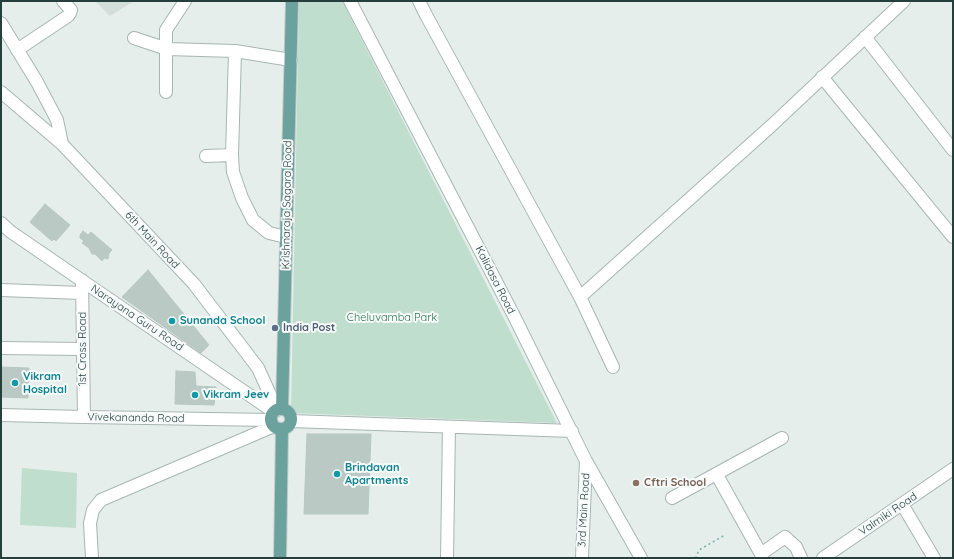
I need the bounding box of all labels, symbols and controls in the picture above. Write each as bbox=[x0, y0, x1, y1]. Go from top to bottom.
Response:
street label: Krishnaraja Sagara Road bbox=[279, 140, 295, 270]
street label: 6th Main Road bbox=[122, 209, 182, 271]
street label: Kalidasa Road bbox=[472, 244, 518, 316]
street label: Narayana Guru Road bbox=[88, 282, 186, 354]
park label: Cheluvamba Park bbox=[347, 311, 437, 325]
street label: 1st Cross Road bbox=[76, 312, 90, 386]
place label: Sunanda School bbox=[180, 314, 265, 328]
marker: Sunanda School bbox=[167, 316, 177, 326]
place label: India Post bbox=[283, 321, 335, 335]
marker: India Post bbox=[270, 323, 280, 333]
place label: Vikram Hospital bbox=[23, 370, 67, 396]
marker: Vikram Hospital bbox=[10, 378, 20, 388]
place label: Vikram Jeev bbox=[203, 388, 269, 402]
marker: Vikram Jeev bbox=[190, 390, 200, 400]
street label: Vivekananda Road bbox=[87, 411, 185, 425]
place label: Brindavan Apartments bbox=[345, 461, 408, 487]
marker: Brindavan Apartments bbox=[332, 469, 342, 479]
street label: 3rd Main Road bbox=[575, 473, 593, 547]
place label: Cftri School bbox=[644, 476, 706, 490]
marker: Cftri School bbox=[631, 478, 641, 488]
street label: Valmiki Road bbox=[856, 490, 920, 538]

